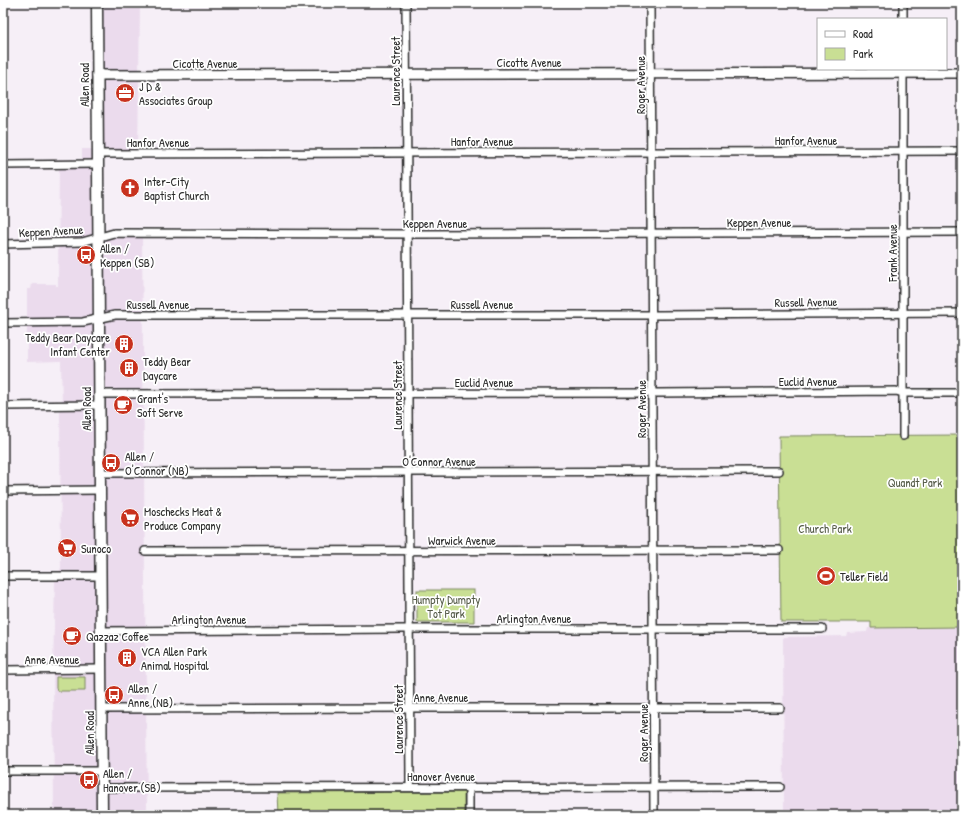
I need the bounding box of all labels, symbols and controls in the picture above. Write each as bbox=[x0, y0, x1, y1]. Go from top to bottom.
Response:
legend bbox=[817, 18, 947, 70]
text: Road bbox=[853, 25, 873, 42]
street label: Laurence Street bbox=[387, 36, 404, 105]
text: Park bbox=[853, 45, 873, 62]
street label: Cicotte Avenue bbox=[497, 54, 562, 71]
street label: Cicotte Avenue bbox=[173, 55, 238, 72]
street label: Roger Avenue bbox=[632, 56, 649, 114]
street label: Allen Road bbox=[76, 63, 93, 107]
place label: J D & Associates Group bbox=[139, 78, 212, 109]
office icon: J D & Associates Group bbox=[114, 82, 136, 104]
street label: Hanfor Avenue bbox=[775, 132, 838, 149]
street label: Hanfor Avenue bbox=[451, 133, 514, 150]
street label: Hanfor Avenue bbox=[127, 134, 190, 151]
place label: Inter-City Baptist Church bbox=[144, 173, 209, 204]
church icon: Inter-City Baptist Church bbox=[119, 177, 141, 199]
street label: Keppen Avenue bbox=[727, 214, 792, 231]
street label: Keppen Avenue bbox=[403, 215, 468, 232]
street label: Keppen Avenue bbox=[18, 221, 84, 241]
street label: Frank Avenue bbox=[884, 224, 901, 283]
place label: Allen / Keppen (SB) bbox=[100, 240, 154, 271]
bus stop icon: Allen / Keppen (SB) bbox=[75, 244, 97, 266]
street label: Russell Avenue bbox=[775, 293, 838, 311]
street label: Russell Avenue bbox=[127, 296, 190, 313]
street label: Russell Avenue bbox=[451, 296, 514, 313]
place label: Teddy Bear Daycare Infant Center bbox=[25, 329, 110, 360]
building icon: Teddy Bear Daycare Infant Center bbox=[113, 333, 135, 355]
place label: Teddy Bear Daycare bbox=[143, 353, 191, 384]
building icon: Teddy Bear Daycare bbox=[118, 357, 140, 379]
street label: Laurence Street bbox=[389, 360, 406, 429]
street label: Euclid Avenue bbox=[779, 373, 837, 390]
street label: Euclid Avenue bbox=[455, 374, 513, 391]
street label: Roger Avenue bbox=[633, 380, 650, 438]
street label: Allen Road bbox=[78, 387, 95, 431]
place label: Grant's Soft Serve bbox=[137, 390, 183, 421]
cafe icon: Grant's Soft Serve bbox=[112, 394, 134, 416]
place label: Allen / O'Connor (NB) bbox=[125, 448, 189, 479]
bus stop icon: Allen / O'Connor (NB) bbox=[100, 452, 122, 474]
street label: O'Connor Avenue bbox=[402, 453, 476, 470]
park label: Quandt Park bbox=[888, 474, 942, 491]
place label: Moschecks Meat & Produce Company bbox=[144, 503, 222, 534]
supermarket icon: Moschecks Meat & Produce Company bbox=[119, 507, 141, 529]
park label: Church Park bbox=[798, 520, 852, 537]
street label: Warwick Avenue bbox=[428, 532, 496, 549]
supermarket icon: Sunoco bbox=[56, 537, 78, 559]
place label: Sunoco bbox=[81, 540, 111, 557]
sports icon: Teller Field bbox=[815, 565, 837, 587]
place label: Teller Field bbox=[840, 568, 888, 585]
park label: Humpty Dumpty Tot Park bbox=[412, 591, 480, 622]
street label: Arlington Avenue bbox=[497, 610, 572, 627]
street label: Arlington Avenue bbox=[172, 611, 247, 628]
cafe icon: Qazzaz Coffee bbox=[61, 625, 83, 647]
place label: Qazzaz Coffee bbox=[86, 628, 149, 645]
place label: VCA Allen Park Animal Hospital bbox=[141, 643, 210, 674]
building icon: VCA Allen Park Animal Hospital bbox=[116, 647, 138, 669]
street label: Anne Avenue bbox=[25, 651, 80, 668]
place label: Allen / Anne (NB) bbox=[128, 680, 173, 711]
bus stop icon: Allen / Anne (NB) bbox=[103, 684, 125, 706]
street label: Laurence Street bbox=[390, 684, 407, 753]
street label: Anne Avenue bbox=[414, 689, 469, 706]
street label: Roger Avenue bbox=[635, 704, 652, 762]
street label: Allen Road bbox=[81, 711, 98, 755]
place label: Allen / Hanover (SB) bbox=[103, 765, 161, 796]
street label: Hanover Avenue bbox=[407, 768, 475, 785]
bus stop icon: Allen / Hanover (SB) bbox=[78, 769, 100, 791]

